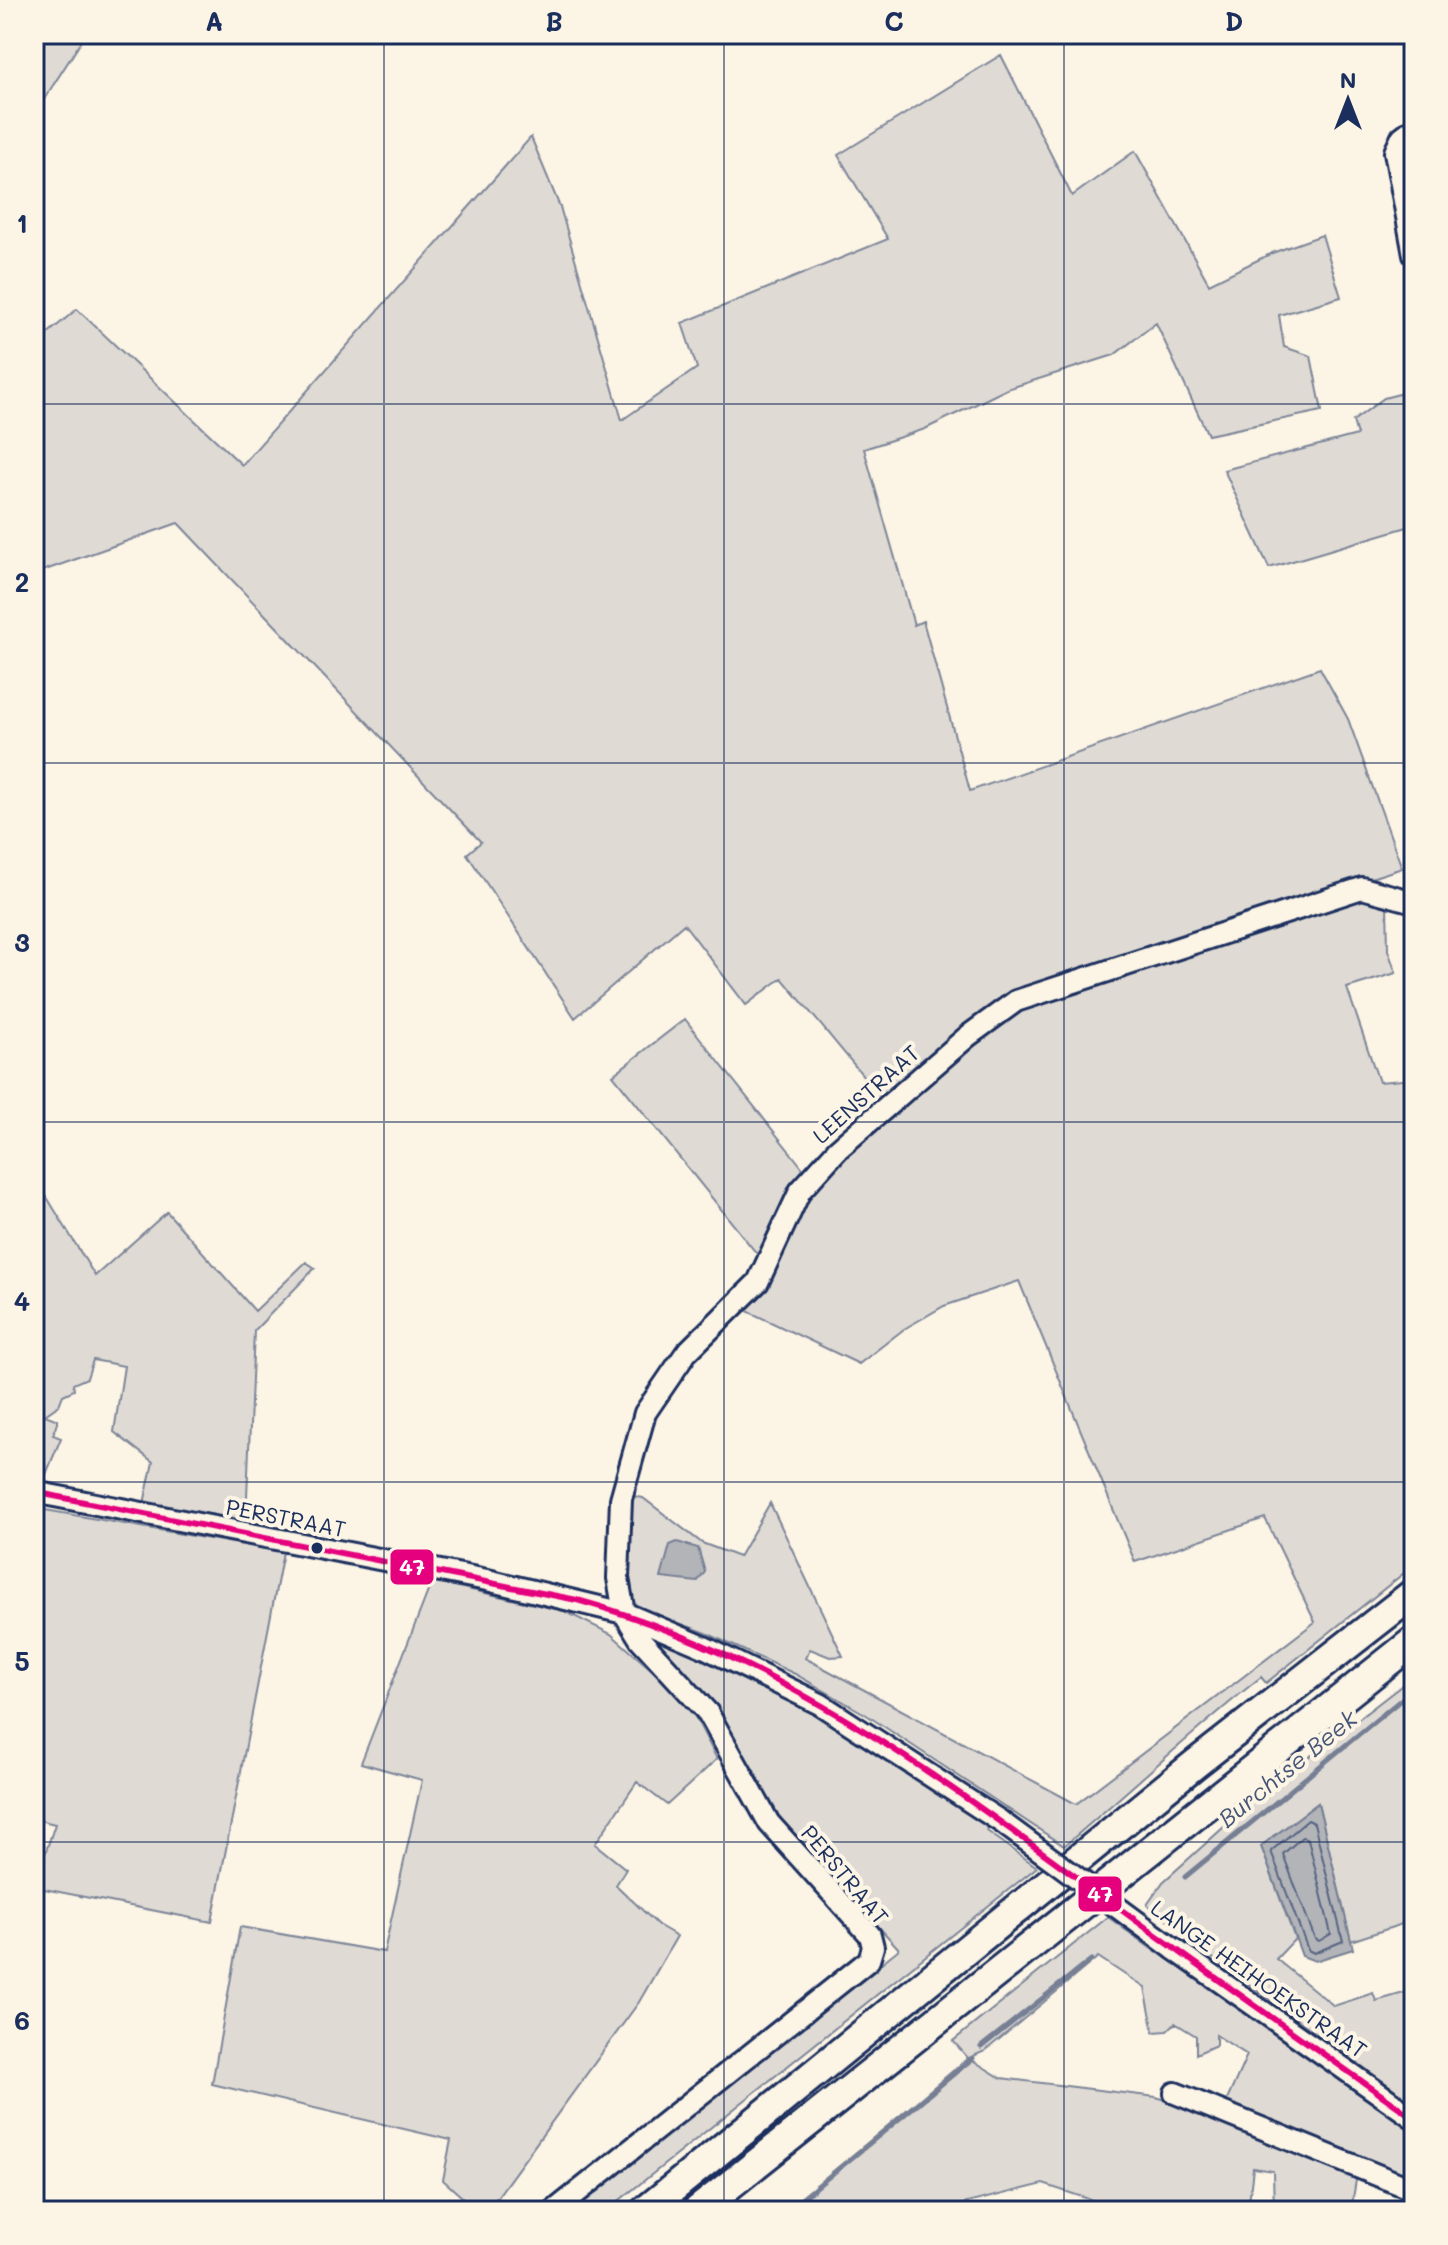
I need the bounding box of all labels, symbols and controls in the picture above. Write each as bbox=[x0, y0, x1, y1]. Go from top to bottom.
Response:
text: A bbox=[205, 4, 223, 38]
text: B bbox=[545, 4, 563, 38]
text: C bbox=[884, 4, 904, 38]
text: D bbox=[1225, 4, 1243, 38]
north arrow bbox=[1308, 60, 1388, 140]
text: N bbox=[1340, 65, 1356, 94]
text: 1 bbox=[16, 206, 28, 240]
text: 2 bbox=[15, 565, 29, 599]
text: 3 bbox=[14, 925, 30, 959]
street label: LEENSTRAAT bbox=[806, 1038, 925, 1149]
text: 4 bbox=[14, 1284, 30, 1318]
street label: PERSTRAAT bbox=[224, 1492, 349, 1543]
unlabelled marker bbox=[309, 1540, 325, 1556]
line badge: 47 bbox=[389, 1548, 435, 1586]
text: 47 bbox=[399, 1552, 425, 1581]
text: 5 bbox=[14, 1644, 30, 1678]
water label: Burchtse Beek bbox=[1211, 1702, 1364, 1833]
street label: PERSTRAAT bbox=[795, 1819, 896, 1931]
line badge: 47 bbox=[1077, 1875, 1123, 1913]
text: 47 bbox=[1087, 1879, 1113, 1908]
street label: LANGE HEIHOEKSTRAAT bbox=[1146, 1893, 1373, 2064]
text: 6 bbox=[14, 2003, 30, 2037]

